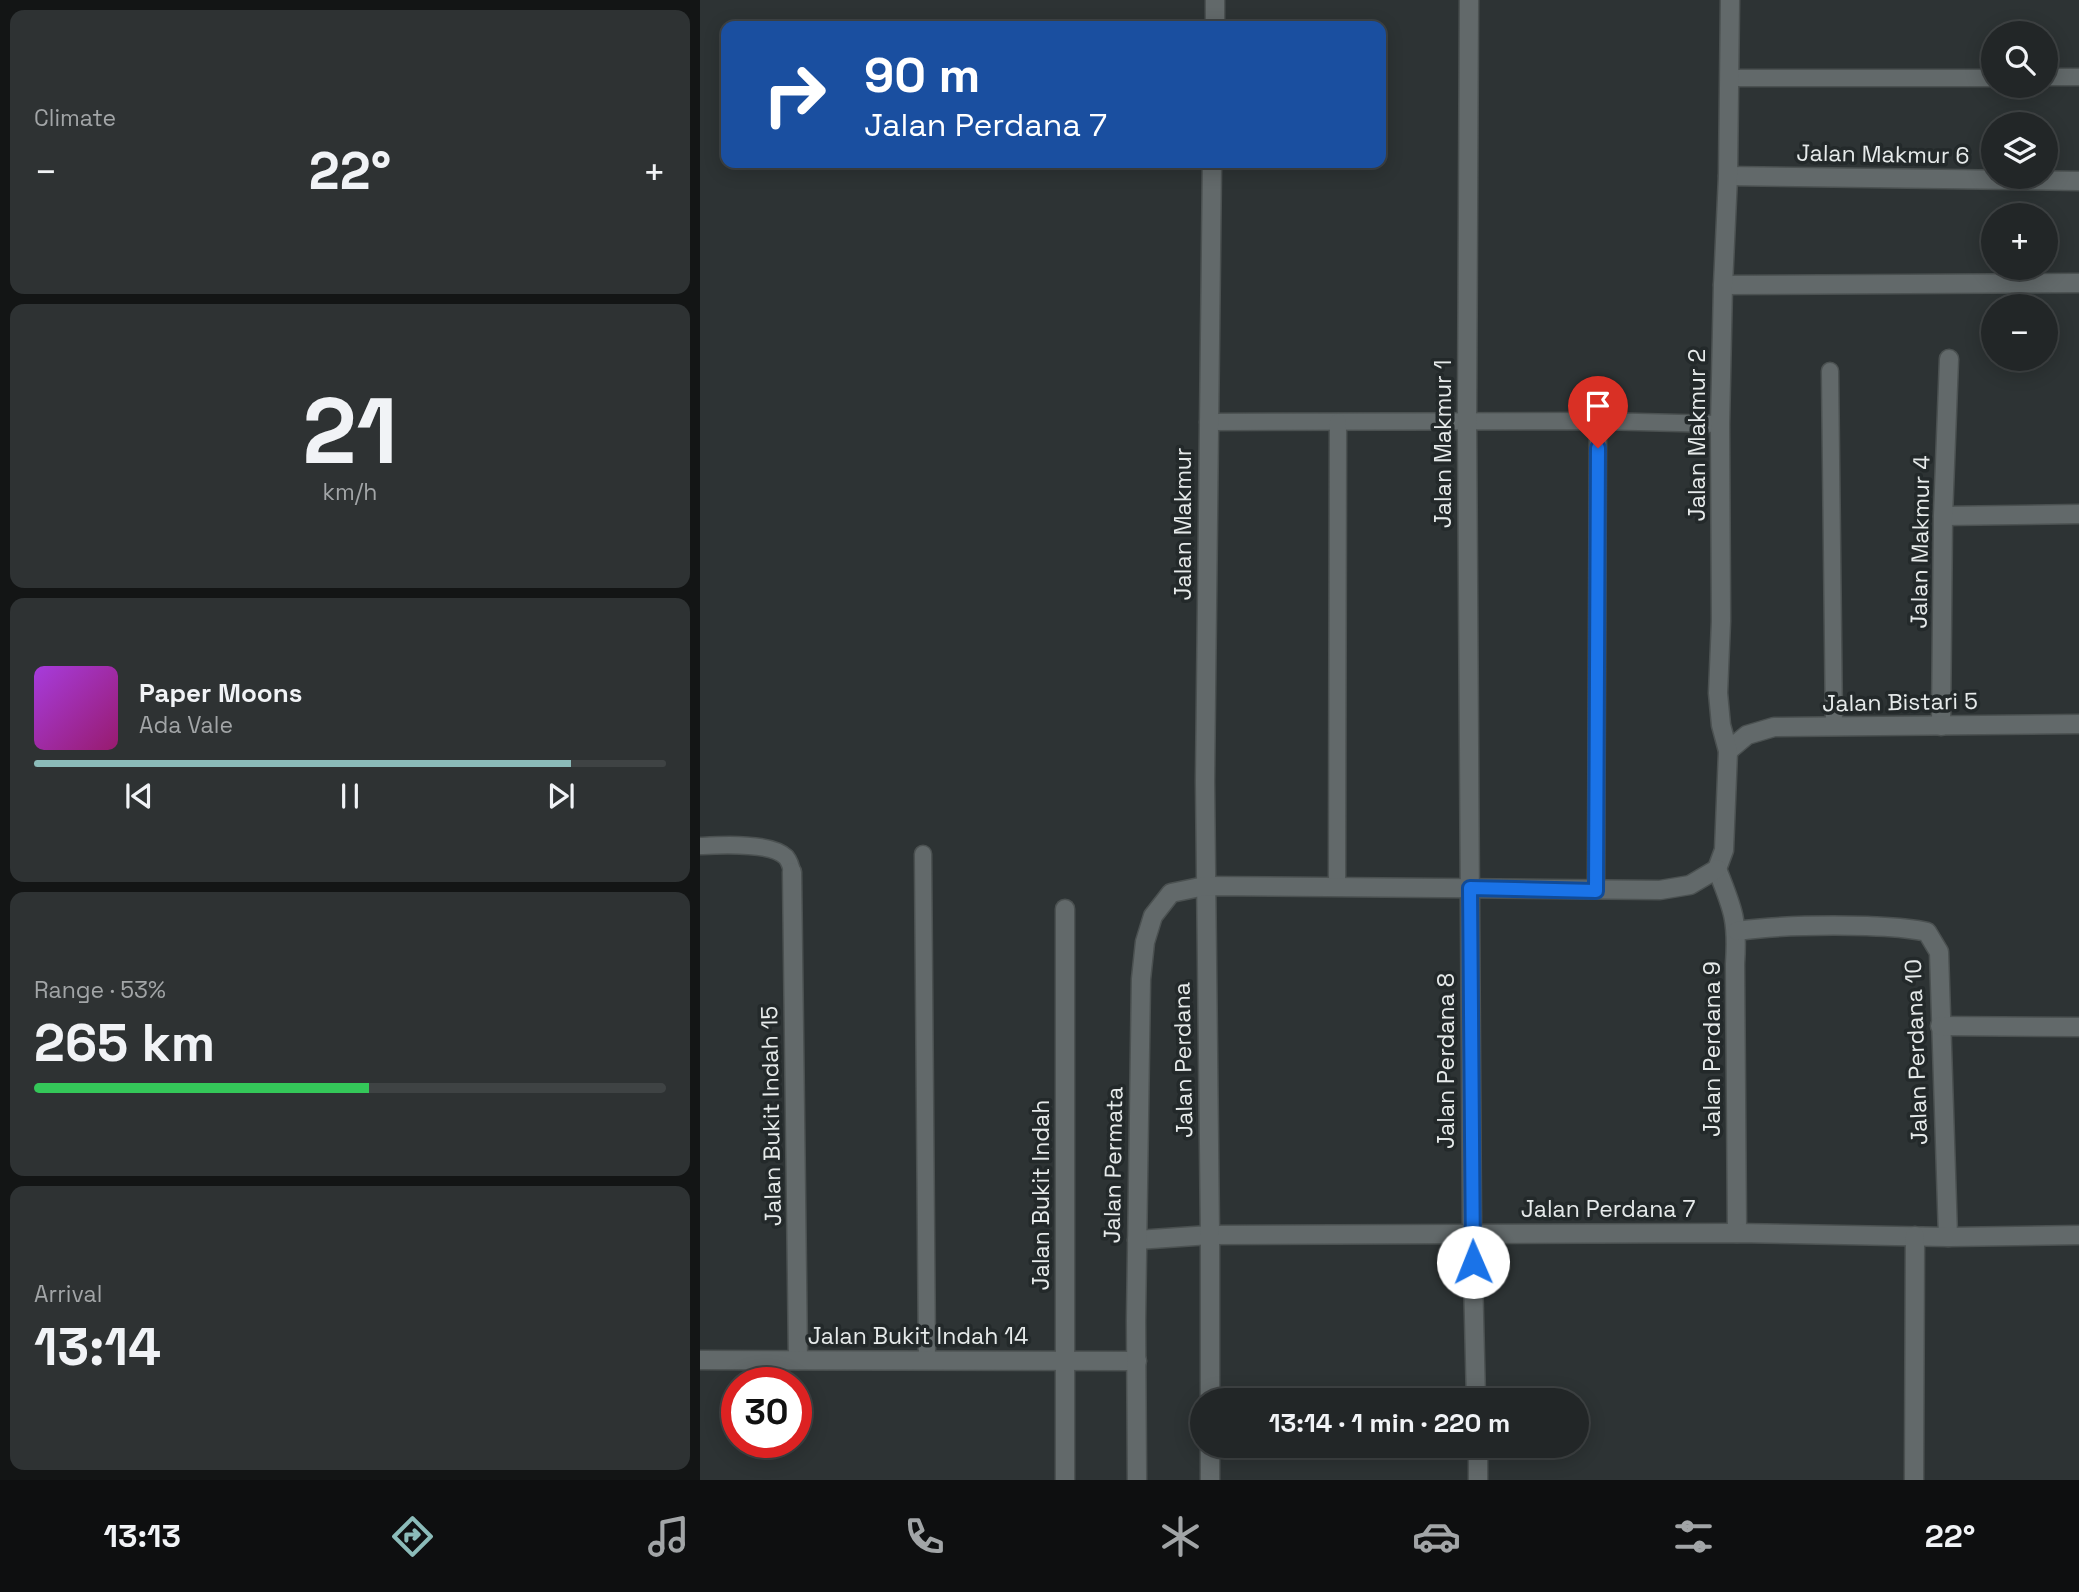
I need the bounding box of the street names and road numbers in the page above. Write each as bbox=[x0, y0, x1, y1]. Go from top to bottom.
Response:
street label: Jalan Makmur 6 bbox=[1796, 137, 1970, 171]
street label: Jalan Makmur 2 bbox=[1682, 349, 1712, 521]
street label: Jalan Makmur 1 bbox=[1428, 360, 1458, 528]
street label: Jalan Makmur bbox=[1168, 447, 1198, 601]
street label: Jalan Makmur 4 bbox=[1903, 455, 1937, 629]
street label: Jalan Bistari 5 bbox=[1822, 686, 1978, 718]
street label: Jalan Perdana 10 bbox=[1898, 958, 1934, 1146]
street label: Jalan Perdana 9 bbox=[1697, 961, 1727, 1137]
street label: Jalan Perdana 8 bbox=[1431, 973, 1461, 1149]
street label: Jalan Perdana bbox=[1167, 982, 1199, 1138]
street label: Jalan Bukit Indah 15 bbox=[754, 1006, 788, 1226]
street label: Jalan Permata bbox=[1097, 1086, 1129, 1244]
street label: Jalan Bukit Indah bbox=[1026, 1100, 1056, 1290]
street label: Jalan Perdana 7 bbox=[1521, 1194, 1695, 1224]
street label: Jalan Bukit Indah 14 bbox=[808, 1321, 1028, 1351]

